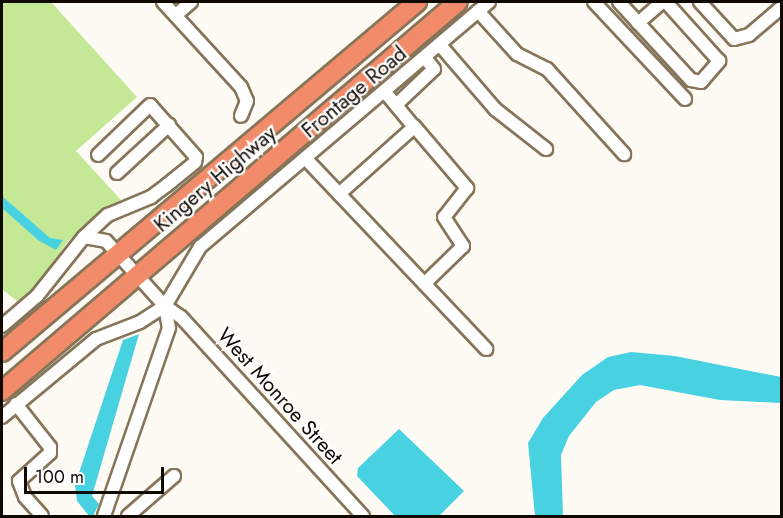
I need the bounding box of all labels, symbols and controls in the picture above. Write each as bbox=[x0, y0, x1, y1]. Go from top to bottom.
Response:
street label: Frontage Road bbox=[296, 41, 412, 143]
street label: Kingery Highway bbox=[149, 121, 281, 237]
street label: West Monroe Street bbox=[212, 323, 348, 469]
scale bar bbox=[27, 455, 166, 493]
text: 100 m bbox=[35, 464, 84, 490]

